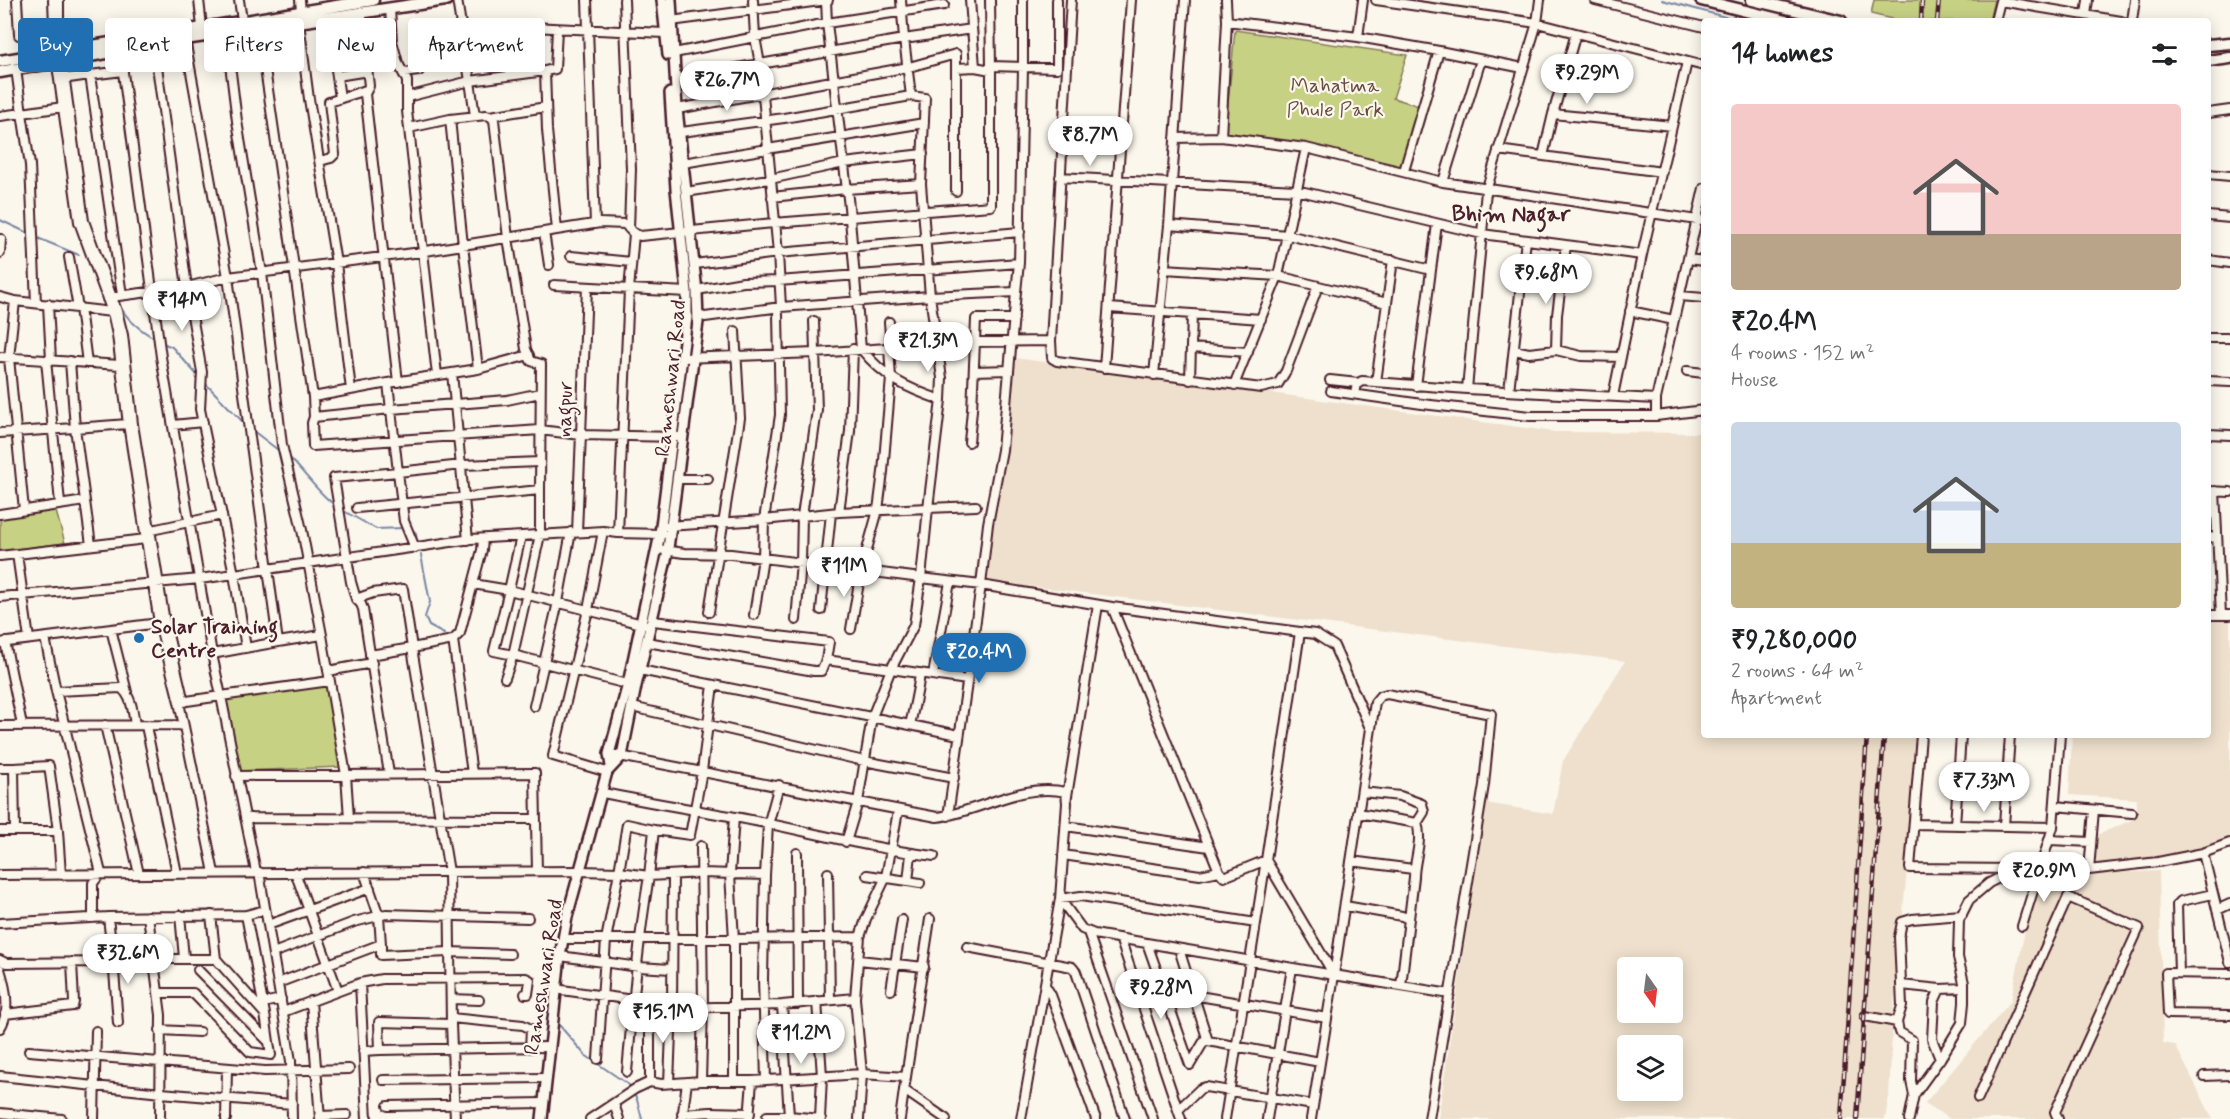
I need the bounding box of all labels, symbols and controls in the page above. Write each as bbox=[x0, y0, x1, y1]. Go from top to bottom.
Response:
chip: Buy bbox=[18, 18, 93, 72]
chip: Rent bbox=[105, 18, 192, 72]
chip: Filters bbox=[204, 18, 304, 72]
chip: New bbox=[316, 18, 396, 72]
chip: Apartment bbox=[408, 18, 545, 72]
text: 14 homes bbox=[1731, 37, 1833, 71]
icon: filters bbox=[2148, 38, 2181, 71]
pin: ₹9.29M bbox=[1538, 54, 1636, 105]
text: ₹9.29M bbox=[1555, 60, 1619, 87]
pin: ₹26.7M bbox=[678, 61, 776, 112]
text: ₹26.7M bbox=[694, 67, 760, 94]
park label: Mahatma Phule Park bbox=[1286, 72, 1384, 124]
pin: ₹8.7M bbox=[1048, 116, 1132, 167]
text: ₹8.7M bbox=[1062, 122, 1118, 149]
icon: home bbox=[1902, 143, 2010, 251]
district label: Bhim Nagar bbox=[1452, 201, 1571, 233]
pin: ₹9.68M bbox=[1497, 254, 1595, 305]
text: ₹9.68M bbox=[1514, 260, 1578, 287]
pin: ₹14M bbox=[146, 281, 218, 332]
text: ₹14M bbox=[157, 287, 207, 314]
street label: Rameshwari Road bbox=[649, 298, 693, 458]
text: ₹20.4M bbox=[1731, 306, 1817, 340]
pin: ₹21.3M bbox=[879, 322, 977, 373]
text: ₹21.3M bbox=[898, 328, 958, 355]
text: 4 rooms · 152 m² bbox=[1731, 340, 1874, 367]
text: House bbox=[1731, 367, 1778, 394]
street label: nagpur bbox=[550, 380, 582, 438]
icon: home bbox=[1902, 461, 2010, 569]
pin: ₹11M bbox=[808, 547, 880, 598]
text: ₹11M bbox=[821, 553, 867, 580]
place label: Solar Training Centre bbox=[151, 613, 278, 665]
text: ₹9,280,000 bbox=[1731, 624, 1857, 658]
marker: Solar Training Centre bbox=[132, 631, 146, 645]
pin: ₹20.4M bbox=[930, 633, 1028, 684]
text: ₹20.4M bbox=[946, 639, 1012, 666]
text: 2 rooms · 64 m² bbox=[1731, 658, 1864, 685]
text: Apartment bbox=[1731, 685, 1822, 712]
pin: ₹7.33M bbox=[1935, 762, 2033, 813]
text: ₹7.33M bbox=[1953, 768, 2015, 795]
pin: ₹20.9M bbox=[1995, 852, 2093, 903]
text: ₹20.9M bbox=[2012, 858, 2076, 885]
street label: Rameshwari Road bbox=[518, 897, 570, 1057]
pin: ₹32.6M bbox=[79, 934, 177, 985]
text: ₹32.6M bbox=[97, 940, 159, 967]
north arrow bbox=[1617, 957, 1683, 1023]
map controls bbox=[1617, 957, 1683, 1101]
pin: ₹9.28M bbox=[1112, 969, 1210, 1020]
text: ₹9.28M bbox=[1129, 975, 1193, 1002]
pin: ₹15.1M bbox=[614, 993, 712, 1044]
text: ₹15.1M bbox=[632, 999, 694, 1026]
pin: ₹11.2M bbox=[752, 1014, 850, 1065]
text: ₹11.2M bbox=[771, 1020, 831, 1047]
button: layers bbox=[1617, 1035, 1683, 1101]

